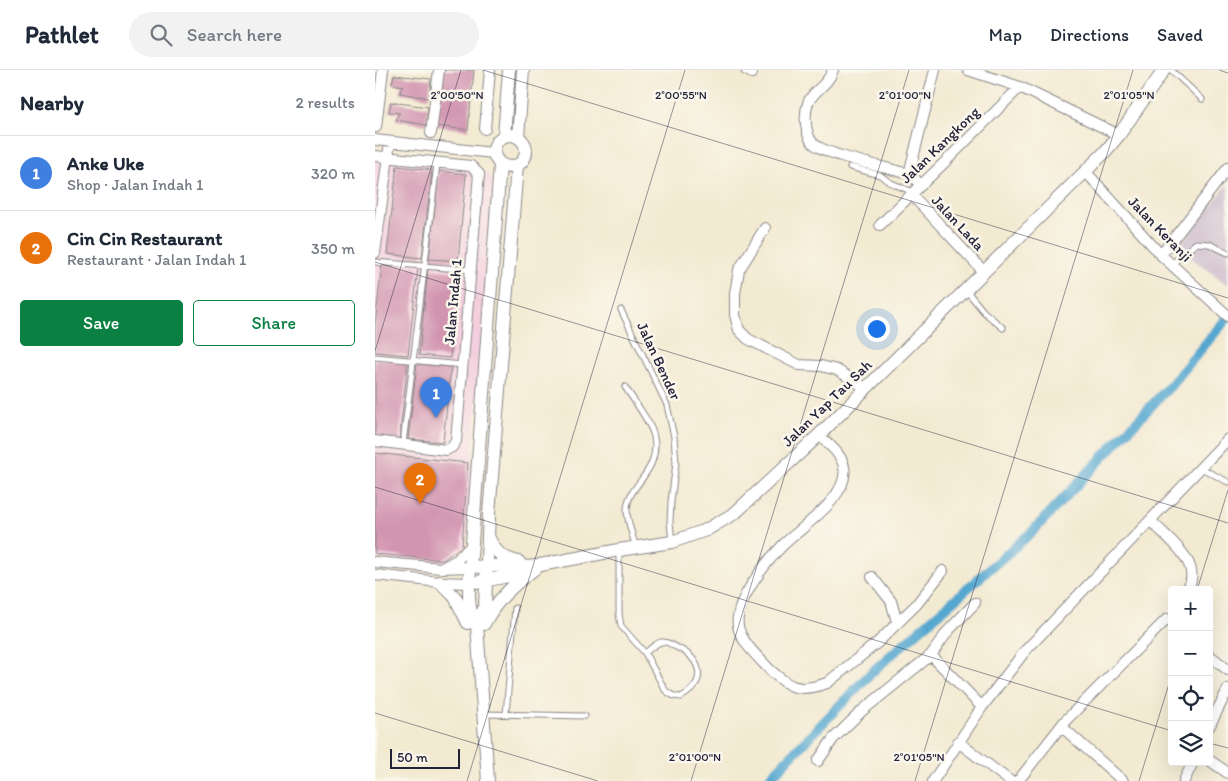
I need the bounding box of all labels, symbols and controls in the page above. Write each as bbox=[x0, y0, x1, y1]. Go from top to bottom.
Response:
search box bbox=[129, 12, 479, 57]
text: Pathlet bbox=[25, 20, 99, 49]
icon: search bbox=[147, 21, 175, 49]
text: Search here bbox=[187, 23, 282, 46]
text: Map bbox=[989, 24, 1022, 46]
text: Directions bbox=[1050, 24, 1129, 46]
text: Saved bbox=[1157, 24, 1203, 46]
text: 2°00'50"N bbox=[430, 88, 484, 102]
text: 2°00'55"N bbox=[655, 88, 707, 102]
text: 2°01'00"N bbox=[879, 88, 931, 102]
text: 2°01'05"N bbox=[1103, 88, 1155, 102]
text: Nearby bbox=[20, 90, 84, 115]
text: 2 results bbox=[295, 93, 355, 112]
street label: Jalan Kangkong bbox=[897, 103, 983, 187]
text: Anke Uke bbox=[67, 152, 144, 175]
text: 1 bbox=[32, 164, 40, 183]
text: 320 m bbox=[311, 164, 355, 183]
text: Shop · Jalan Indah 1 bbox=[67, 175, 203, 194]
street label: Jalan Lada bbox=[928, 192, 988, 255]
street label: Jalan Keranji bbox=[1124, 192, 1196, 266]
text: Cin Cin Restaurant bbox=[67, 227, 222, 250]
text: 2 bbox=[32, 239, 40, 258]
text: 350 m bbox=[311, 239, 355, 258]
text: Restaurant · Jalan Indah 1 bbox=[67, 250, 247, 269]
street label: Jalan Indah 1 bbox=[440, 258, 466, 346]
button: Save bbox=[20, 300, 183, 346]
button: Share bbox=[193, 300, 355, 346]
your location bbox=[864, 316, 890, 342]
street label: Jalan Bender bbox=[633, 319, 685, 403]
street label: Jalan Yap Tau Sah bbox=[778, 356, 876, 450]
pin: 1 bbox=[420, 377, 452, 418]
pin: 2 bbox=[404, 463, 436, 504]
map controls bbox=[1168, 586, 1213, 766]
button: + bbox=[1168, 586, 1213, 631]
button: − bbox=[1168, 631, 1213, 676]
button: locate bbox=[1168, 676, 1213, 721]
button: layers bbox=[1168, 721, 1213, 766]
scale bar bbox=[390, 746, 460, 769]
text: 50 m bbox=[397, 749, 428, 766]
text: 2°01'00"N bbox=[669, 750, 721, 764]
text: 2°01'05"N bbox=[893, 750, 945, 764]

